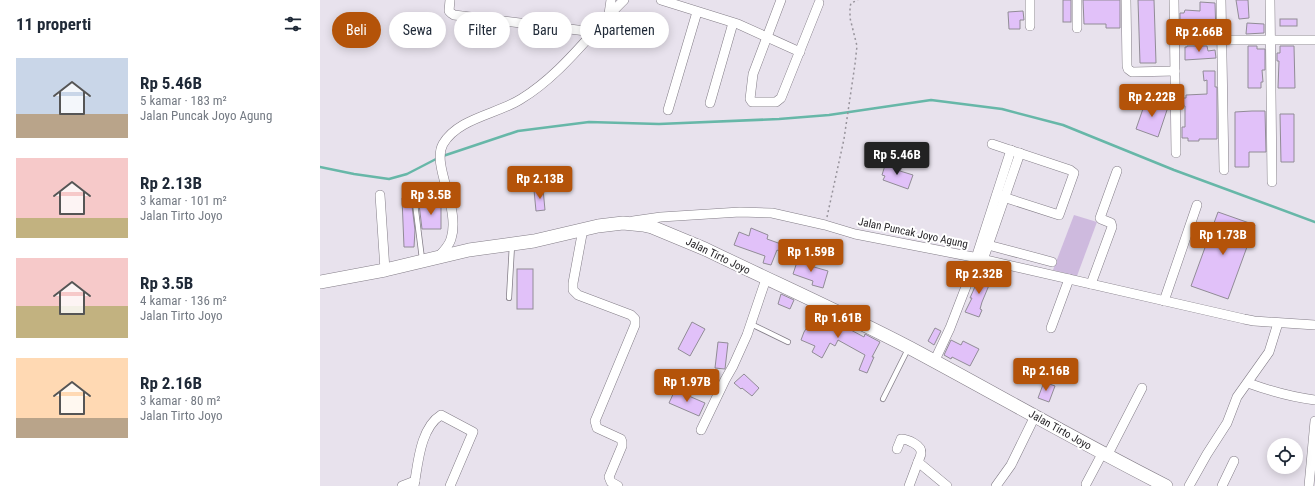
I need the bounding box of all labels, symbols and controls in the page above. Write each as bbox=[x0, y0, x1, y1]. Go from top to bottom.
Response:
chip: Beli bbox=[332, 12, 381, 48]
chip: Sewa bbox=[389, 12, 446, 48]
chip: Filter bbox=[454, 12, 510, 48]
chip: Baru bbox=[518, 12, 572, 48]
chip: Apartemen bbox=[580, 12, 669, 48]
icon: filters bbox=[282, 13, 304, 35]
text: 11 properti bbox=[16, 14, 91, 34]
pin: Rp 2.66B bbox=[1158, 19, 1240, 53]
text: Rp 2.66B bbox=[1175, 24, 1223, 39]
text: Rp 5.46B bbox=[140, 73, 202, 93]
icon: home bbox=[48, 74, 96, 122]
pin: Rp 2.22B bbox=[1111, 84, 1193, 118]
text: Rp 2.22B bbox=[1128, 89, 1176, 104]
text: 5 kamar · 183 m² bbox=[140, 93, 227, 108]
text: Jalan Puncak Joyo Agung bbox=[140, 108, 272, 123]
pin: Rp 5.46B bbox=[856, 142, 938, 176]
text: Rp 5.46B bbox=[873, 147, 921, 162]
pin: Rp 2.13B bbox=[499, 166, 581, 200]
text: Rp 2.13B bbox=[516, 171, 564, 186]
text: Rp 2.13B bbox=[140, 173, 202, 193]
icon: home bbox=[48, 174, 96, 222]
pin: Rp 3.5B bbox=[394, 182, 468, 216]
text: Rp 3.5B bbox=[411, 187, 451, 202]
text: 3 kamar · 101 m² bbox=[140, 193, 227, 208]
text: Jalan Tirto Joyo bbox=[140, 208, 223, 223]
street label: Jalan Puncak Joyo Agung bbox=[857, 215, 969, 251]
pin: Rp 1.73B bbox=[1182, 222, 1264, 256]
text: Rp 1.73B bbox=[1199, 227, 1247, 242]
street label: Jalan Tirto Joyo bbox=[684, 235, 753, 277]
pin: Rp 1.59B bbox=[770, 239, 852, 273]
text: Rp 1.59B bbox=[787, 244, 835, 259]
pin: Rp 2.32B bbox=[938, 261, 1020, 295]
text: Rp 2.32B bbox=[955, 266, 1003, 281]
text: Rp 3.5B bbox=[140, 273, 193, 293]
icon: home bbox=[48, 274, 96, 322]
text: 4 kamar · 136 m² bbox=[140, 293, 227, 308]
pin: Rp 1.61B bbox=[797, 305, 879, 339]
text: Jalan Tirto Joyo bbox=[140, 308, 223, 323]
text: Rp 1.61B bbox=[814, 310, 862, 325]
pin: Rp 2.16B bbox=[1005, 358, 1087, 392]
text: Rp 2.16B bbox=[1022, 363, 1070, 378]
pin: Rp 1.97B bbox=[646, 369, 728, 403]
text: Rp 2.16B bbox=[140, 373, 202, 393]
icon: home bbox=[48, 374, 96, 422]
text: Rp 1.97B bbox=[663, 374, 711, 389]
text: 3 kamar · 80 m² bbox=[140, 393, 221, 408]
street label: Jalan Tirto Joyo bbox=[1026, 407, 1094, 453]
text: Jalan Tirto Joyo bbox=[140, 408, 223, 423]
map controls bbox=[1267, 438, 1303, 474]
button: locate bbox=[1267, 438, 1303, 474]

